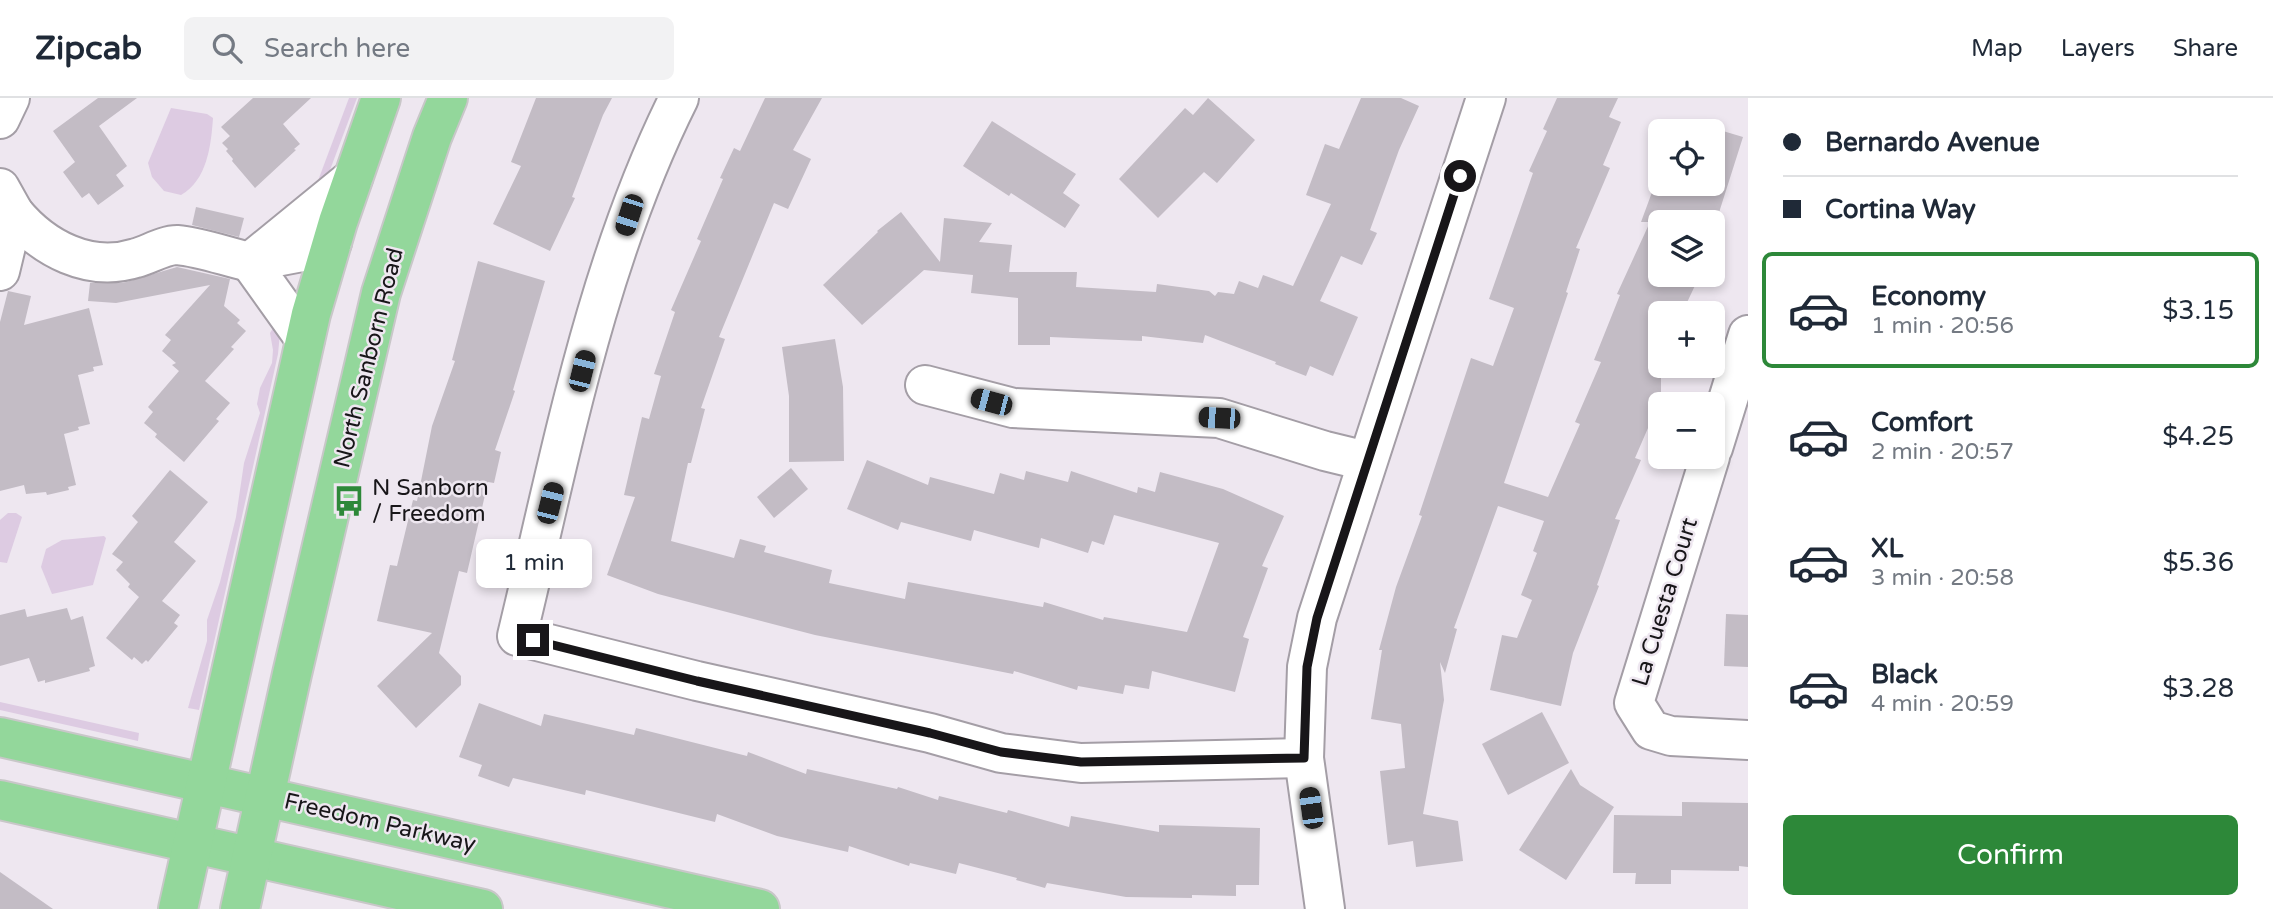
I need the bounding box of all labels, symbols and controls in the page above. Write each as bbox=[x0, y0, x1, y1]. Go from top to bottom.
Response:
search box bbox=[184, 17, 674, 80]
text: Zipcab bbox=[35, 29, 142, 68]
icon: search bbox=[208, 29, 246, 67]
text: Search here bbox=[264, 33, 410, 64]
text: Map bbox=[1971, 34, 2023, 63]
text: Layers bbox=[2061, 34, 2135, 63]
text: Share bbox=[2173, 34, 2238, 63]
map controls bbox=[1648, 119, 1725, 469]
button: locate bbox=[1648, 119, 1725, 196]
text: Bernardo Avenue bbox=[1825, 127, 2040, 158]
route start bbox=[1444, 160, 1476, 192]
car bbox=[613, 192, 646, 238]
text: Cortina Way bbox=[1825, 194, 1976, 225]
button: layers bbox=[1648, 210, 1725, 287]
street label: North Sanborn Road bbox=[328, 245, 410, 471]
icon: car bbox=[1787, 279, 1850, 342]
text: Economy bbox=[1871, 281, 1986, 312]
text: $3.15 bbox=[2162, 295, 2234, 326]
button: + bbox=[1648, 301, 1725, 378]
text: 1 min · 20:56 bbox=[1871, 312, 2014, 340]
car bbox=[567, 348, 598, 394]
car bbox=[968, 386, 1015, 418]
button: − bbox=[1648, 392, 1725, 469]
icon: car bbox=[1787, 405, 1850, 468]
car bbox=[1198, 406, 1241, 430]
text: Comfort bbox=[1871, 407, 1973, 438]
text: $4.25 bbox=[2162, 421, 2234, 452]
text: 2 min · 20:57 bbox=[1871, 438, 2014, 466]
place label: N Sanborn / Freedom bbox=[372, 474, 489, 528]
car bbox=[535, 480, 566, 526]
bus stop icon: N Sanborn / Freedom bbox=[332, 484, 366, 518]
street label: La Cuesta Court bbox=[1626, 514, 1704, 690]
icon: car bbox=[1787, 531, 1850, 594]
text: XL bbox=[1871, 533, 1903, 564]
callout: 1 min bbox=[475, 538, 591, 588]
text: $5.36 bbox=[2162, 547, 2234, 578]
text: 1 min bbox=[503, 549, 565, 577]
text: 3 min · 20:58 bbox=[1871, 564, 2014, 592]
route end bbox=[517, 624, 549, 656]
icon: car bbox=[1787, 657, 1850, 720]
text: Black bbox=[1871, 659, 1938, 690]
text: $3.28 bbox=[2162, 673, 2234, 704]
text: 4 min · 20:59 bbox=[1871, 690, 2014, 718]
car bbox=[1298, 786, 1325, 830]
street label: Freedom Parkway bbox=[281, 787, 479, 859]
button: Confirm bbox=[1783, 815, 2238, 895]

